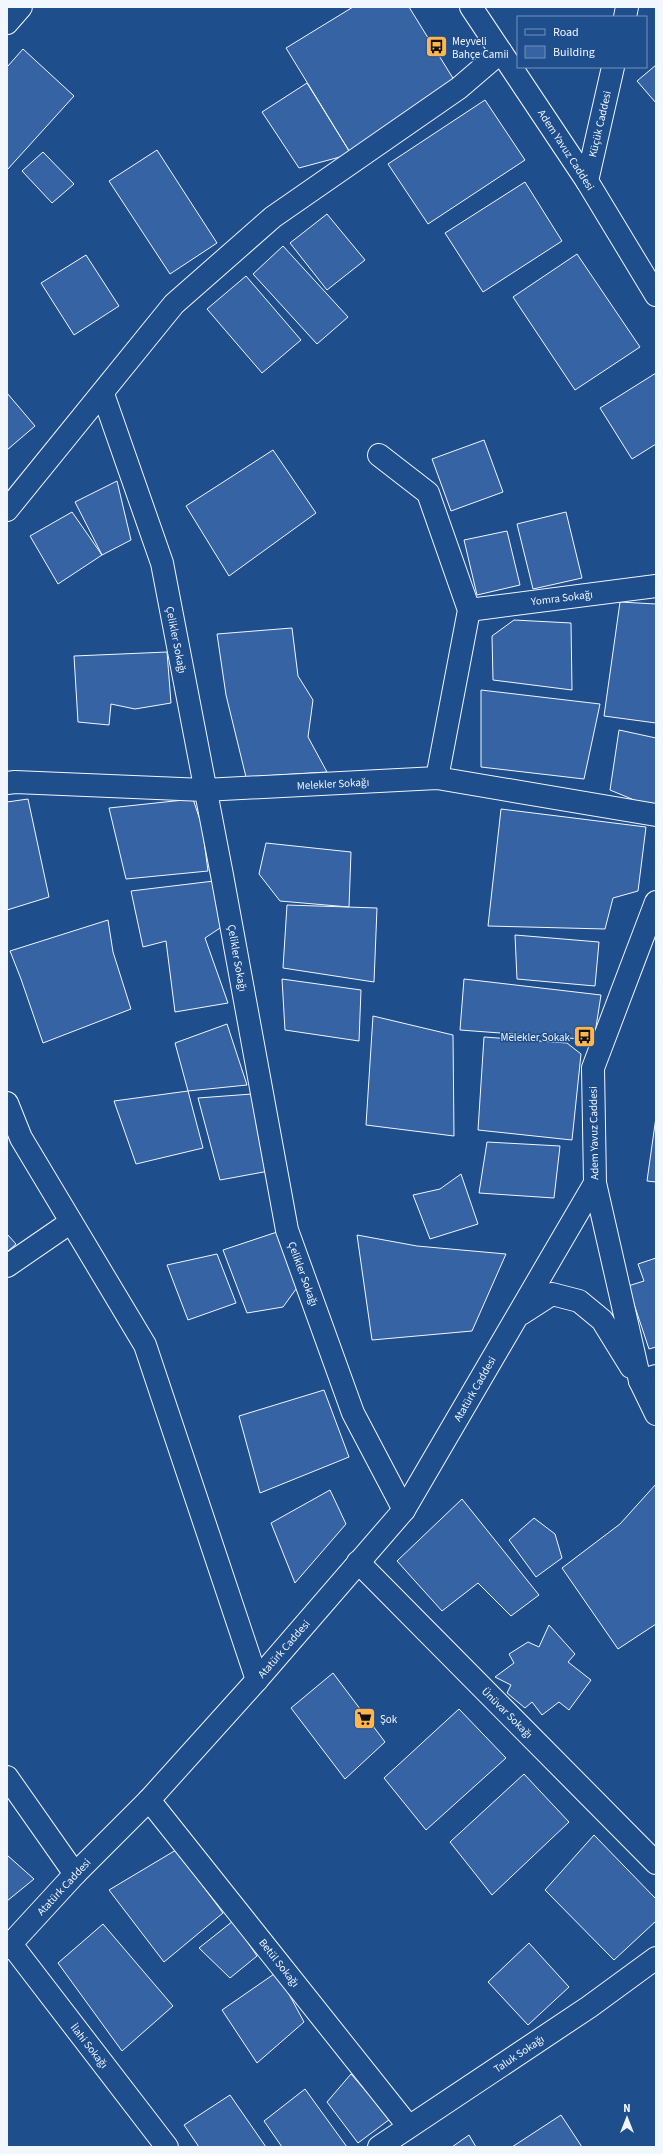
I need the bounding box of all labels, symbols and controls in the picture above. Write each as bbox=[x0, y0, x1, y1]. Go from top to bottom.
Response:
legend bbox=[517, 16, 647, 68]
text: Road bbox=[553, 24, 579, 41]
bus stop icon: Meyveli Bahçe Camii bbox=[424, 34, 450, 60]
place label: Meyveli Bahçe Camii bbox=[452, 34, 509, 62]
text: Building bbox=[553, 44, 595, 61]
street label: Küçük Caddesi bbox=[585, 89, 615, 159]
street label: Adem Yavuz Caddesi bbox=[534, 107, 598, 193]
street label: Yomra Sokağı bbox=[529, 587, 594, 609]
street label: Çelikler Sokağı bbox=[162, 605, 190, 675]
street label: Melekler Sokağı bbox=[296, 775, 370, 793]
street label: Çelikler Sokağı bbox=[224, 923, 250, 993]
bus stop icon: Melekler Sokak bbox=[572, 1024, 598, 1050]
place label: Melekler Sokak bbox=[500, 1030, 571, 1045]
street label: Adem Yavuz Caddesi bbox=[586, 1086, 602, 1180]
street label: Çelikler Sokağı bbox=[284, 1240, 322, 1308]
street label: Atatürk Caddesi bbox=[450, 1354, 500, 1424]
street label: Atatürk Caddesi bbox=[255, 1617, 313, 1681]
street label: Ünüvar Sokağı bbox=[478, 1684, 536, 1742]
supermarket icon: Şok bbox=[351, 1706, 377, 1732]
place label: Şok bbox=[380, 1712, 398, 1727]
street label: Atatürk Caddesi bbox=[34, 1855, 94, 1919]
street label: Betül Sokağı bbox=[255, 1936, 303, 1990]
street label: İlahi Sokağı bbox=[67, 2020, 111, 2072]
street label: Taluk Sokağı bbox=[491, 2032, 547, 2076]
north arrow bbox=[607, 2098, 647, 2138]
text: N bbox=[623, 2101, 631, 2116]

